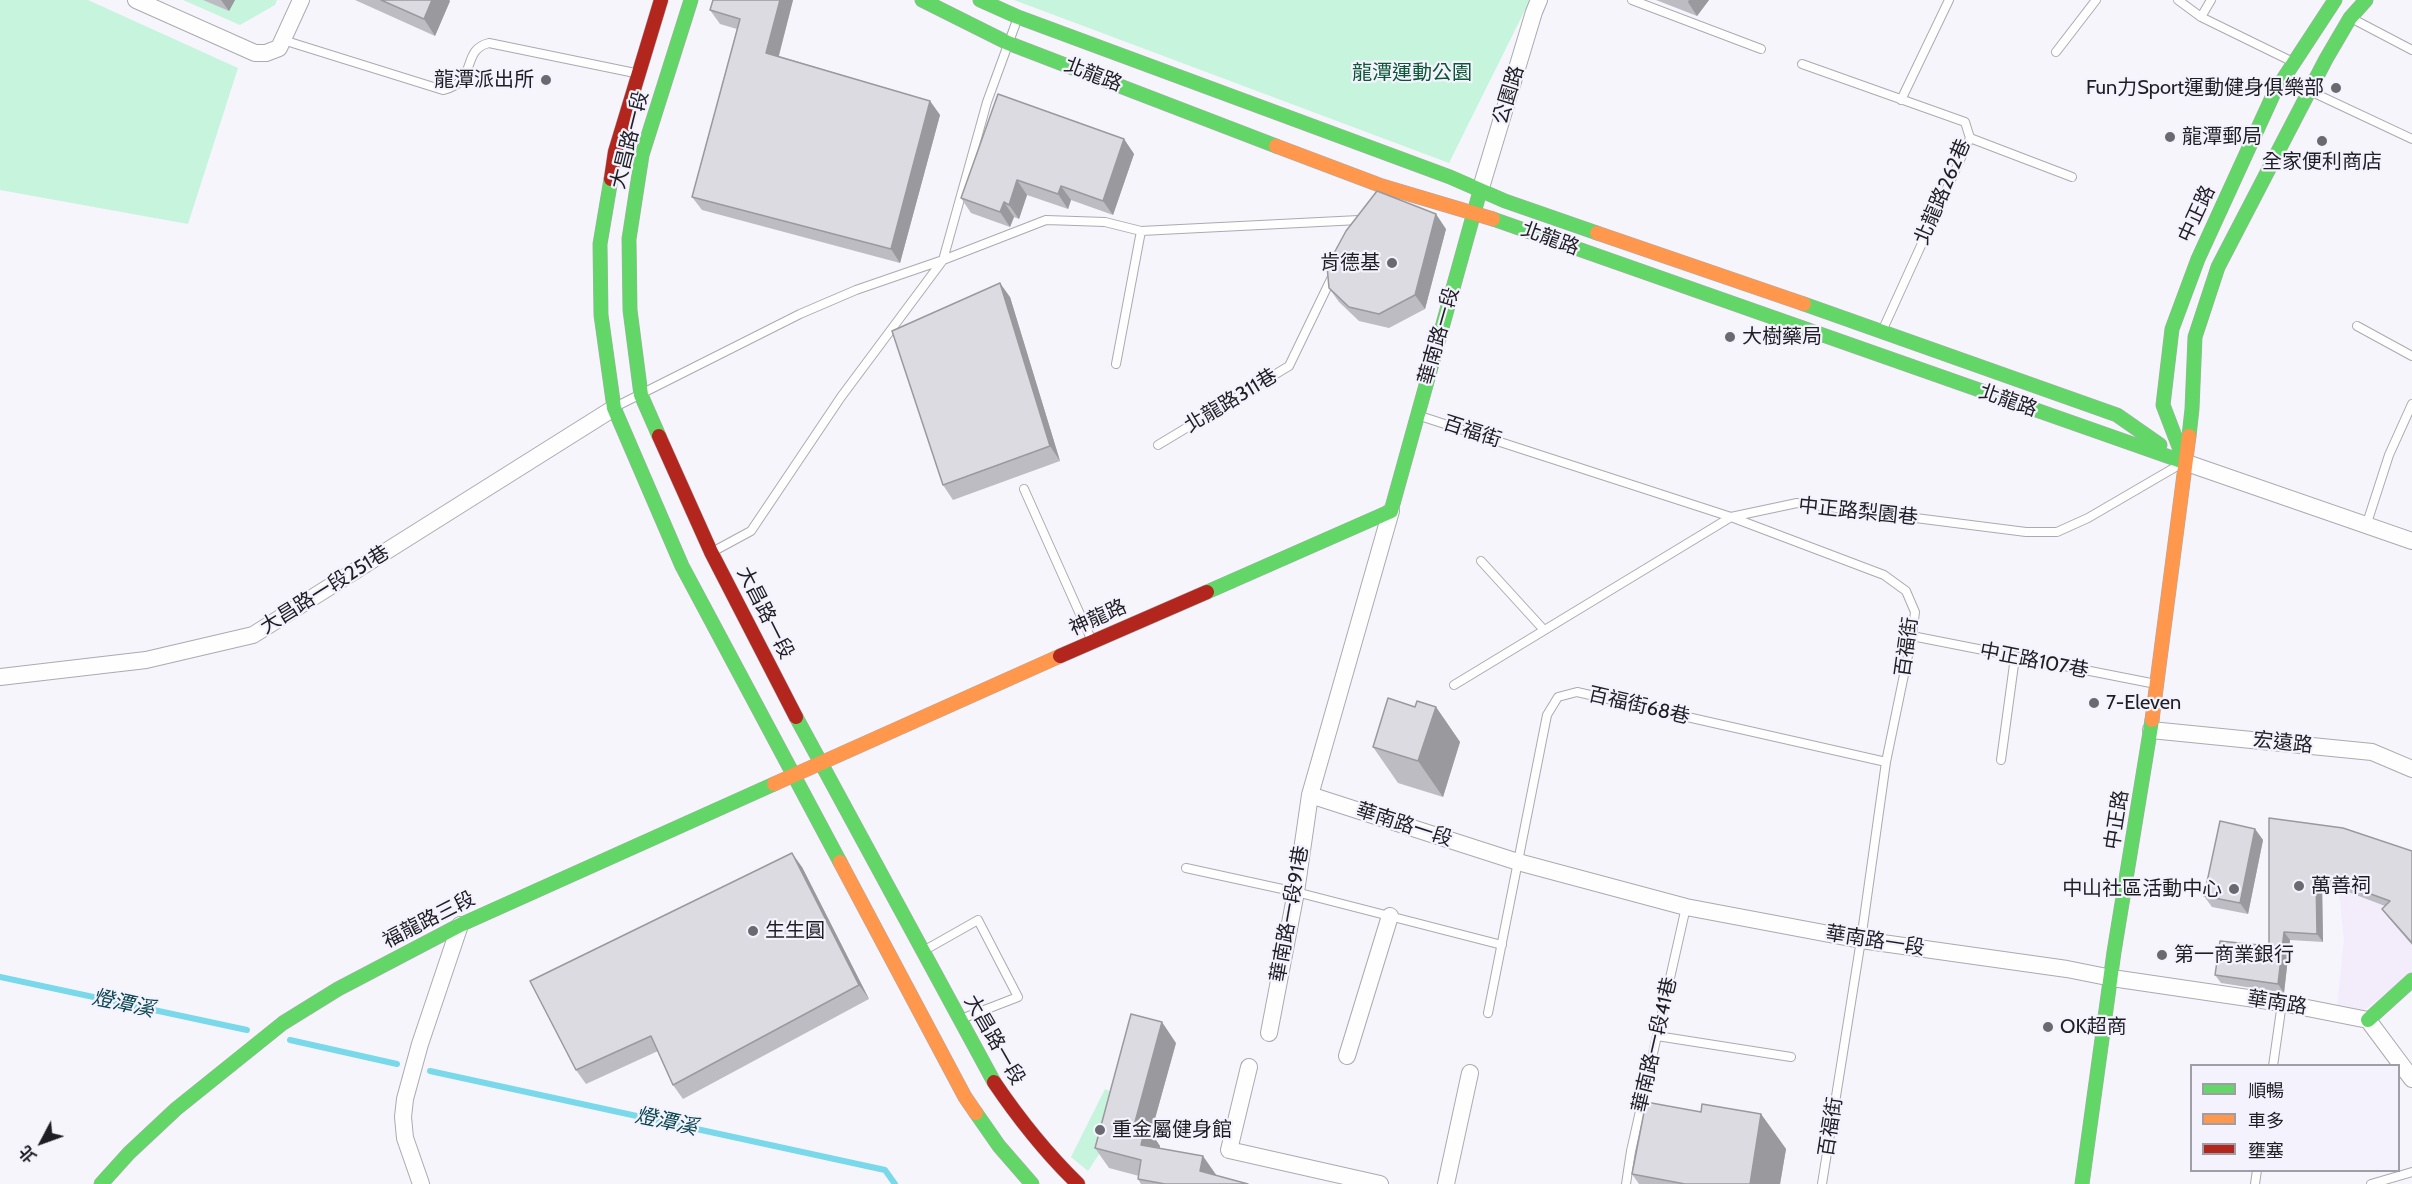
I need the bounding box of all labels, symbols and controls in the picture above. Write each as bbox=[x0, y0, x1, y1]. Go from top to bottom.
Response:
street label: 北龍路 bbox=[1061, 53, 1125, 97]
park label: 龍潭運動公園 bbox=[1352, 61, 1472, 85]
street label: 公園路 bbox=[1489, 63, 1529, 127]
place label: 龍潭派出所 bbox=[434, 68, 534, 92]
marker: 龍潭派出所 bbox=[539, 73, 553, 87]
place label: Fun力Sport運動健身俱樂部 bbox=[2086, 76, 2324, 100]
marker: Fun力Sport運動健身俱樂部 bbox=[2329, 81, 2343, 95]
street label: 大昌路一段 bbox=[606, 89, 654, 191]
place label: 龍潭郵局 bbox=[2182, 125, 2262, 149]
marker: 龍潭郵局 bbox=[2163, 130, 2177, 144]
marker: 全家便利商店 bbox=[2315, 134, 2329, 148]
street label: 北龍路262巷 bbox=[1910, 136, 1976, 248]
place label: 全家便利商店 bbox=[2262, 150, 2382, 174]
street label: 中正路 bbox=[2173, 182, 2221, 246]
street label: 北龍路 bbox=[1518, 217, 1582, 261]
place label: 肯德基 bbox=[1320, 251, 1380, 275]
marker: 肯德基 bbox=[1385, 256, 1399, 270]
street label: 華南路一段 bbox=[1414, 285, 1464, 387]
place label: 大樹藥局 bbox=[1742, 325, 1822, 349]
marker: 大樹藥局 bbox=[1723, 330, 1737, 344]
street label: 北龍路311巷 bbox=[1180, 364, 1282, 438]
street label: 北龍路 bbox=[1976, 380, 2040, 422]
street label: 百福街 bbox=[1440, 411, 1504, 453]
street label: 中正路梨園巷 bbox=[1797, 494, 1919, 530]
street label: 大昌路一段251巷 bbox=[256, 541, 394, 639]
street label: 大昌路一段 bbox=[732, 563, 798, 663]
street label: 神龍路 bbox=[1066, 595, 1130, 641]
street label: 百福街 bbox=[1891, 616, 1923, 678]
street label: 中正路107巷 bbox=[1978, 639, 2090, 683]
street label: 百福街68巷 bbox=[1586, 683, 1692, 729]
place label: 7-Eleven bbox=[2106, 691, 2181, 715]
marker: 7-Eleven bbox=[2087, 696, 2101, 710]
street label: 宏遠路 bbox=[2252, 728, 2314, 758]
street label: 中正路 bbox=[2100, 788, 2134, 852]
street label: 華南路一段 bbox=[1353, 798, 1455, 852]
street label: 華南路一段91巷 bbox=[1266, 844, 1314, 984]
place label: 萬善祠 bbox=[2311, 874, 2371, 898]
place label: 中山社區活動中心 bbox=[2062, 877, 2222, 901]
marker: 萬善祠 bbox=[2292, 879, 2306, 893]
marker: 中山社區活動中心 bbox=[2227, 882, 2241, 896]
street label: 福龍路三段 bbox=[379, 887, 479, 953]
place label: 生生圓 bbox=[765, 919, 825, 943]
street label: 華南路一段 bbox=[1824, 921, 1926, 961]
marker: 生生圓 bbox=[746, 924, 760, 938]
place label: 第一商業銀行 bbox=[2174, 943, 2294, 967]
marker: 第一商業銀行 bbox=[2155, 948, 2169, 962]
street label: 華南路一段41巷 bbox=[1628, 975, 1682, 1115]
water label: 燈潭溪 bbox=[90, 985, 156, 1023]
street label: 華南路 bbox=[2245, 986, 2309, 1020]
street label: 大昌路一段 bbox=[959, 991, 1029, 1089]
place label: OK超商 bbox=[2060, 1015, 2127, 1039]
marker: OK超商 bbox=[2041, 1020, 2055, 1034]
legend bbox=[2190, 1064, 2400, 1172]
text: 順暢 bbox=[2248, 1080, 2284, 1102]
street label: 百福街 bbox=[1814, 1095, 1848, 1159]
water label: 燈潭溪 bbox=[633, 1103, 699, 1141]
text: 車多 bbox=[2248, 1110, 2284, 1132]
north arrow bbox=[12, 1112, 72, 1172]
place label: 重金屬健身館 bbox=[1112, 1118, 1232, 1142]
marker: 重金屬健身館 bbox=[1093, 1123, 1107, 1137]
text: 壅塞 bbox=[2248, 1140, 2284, 1162]
text: 北 bbox=[16, 1142, 40, 1166]

